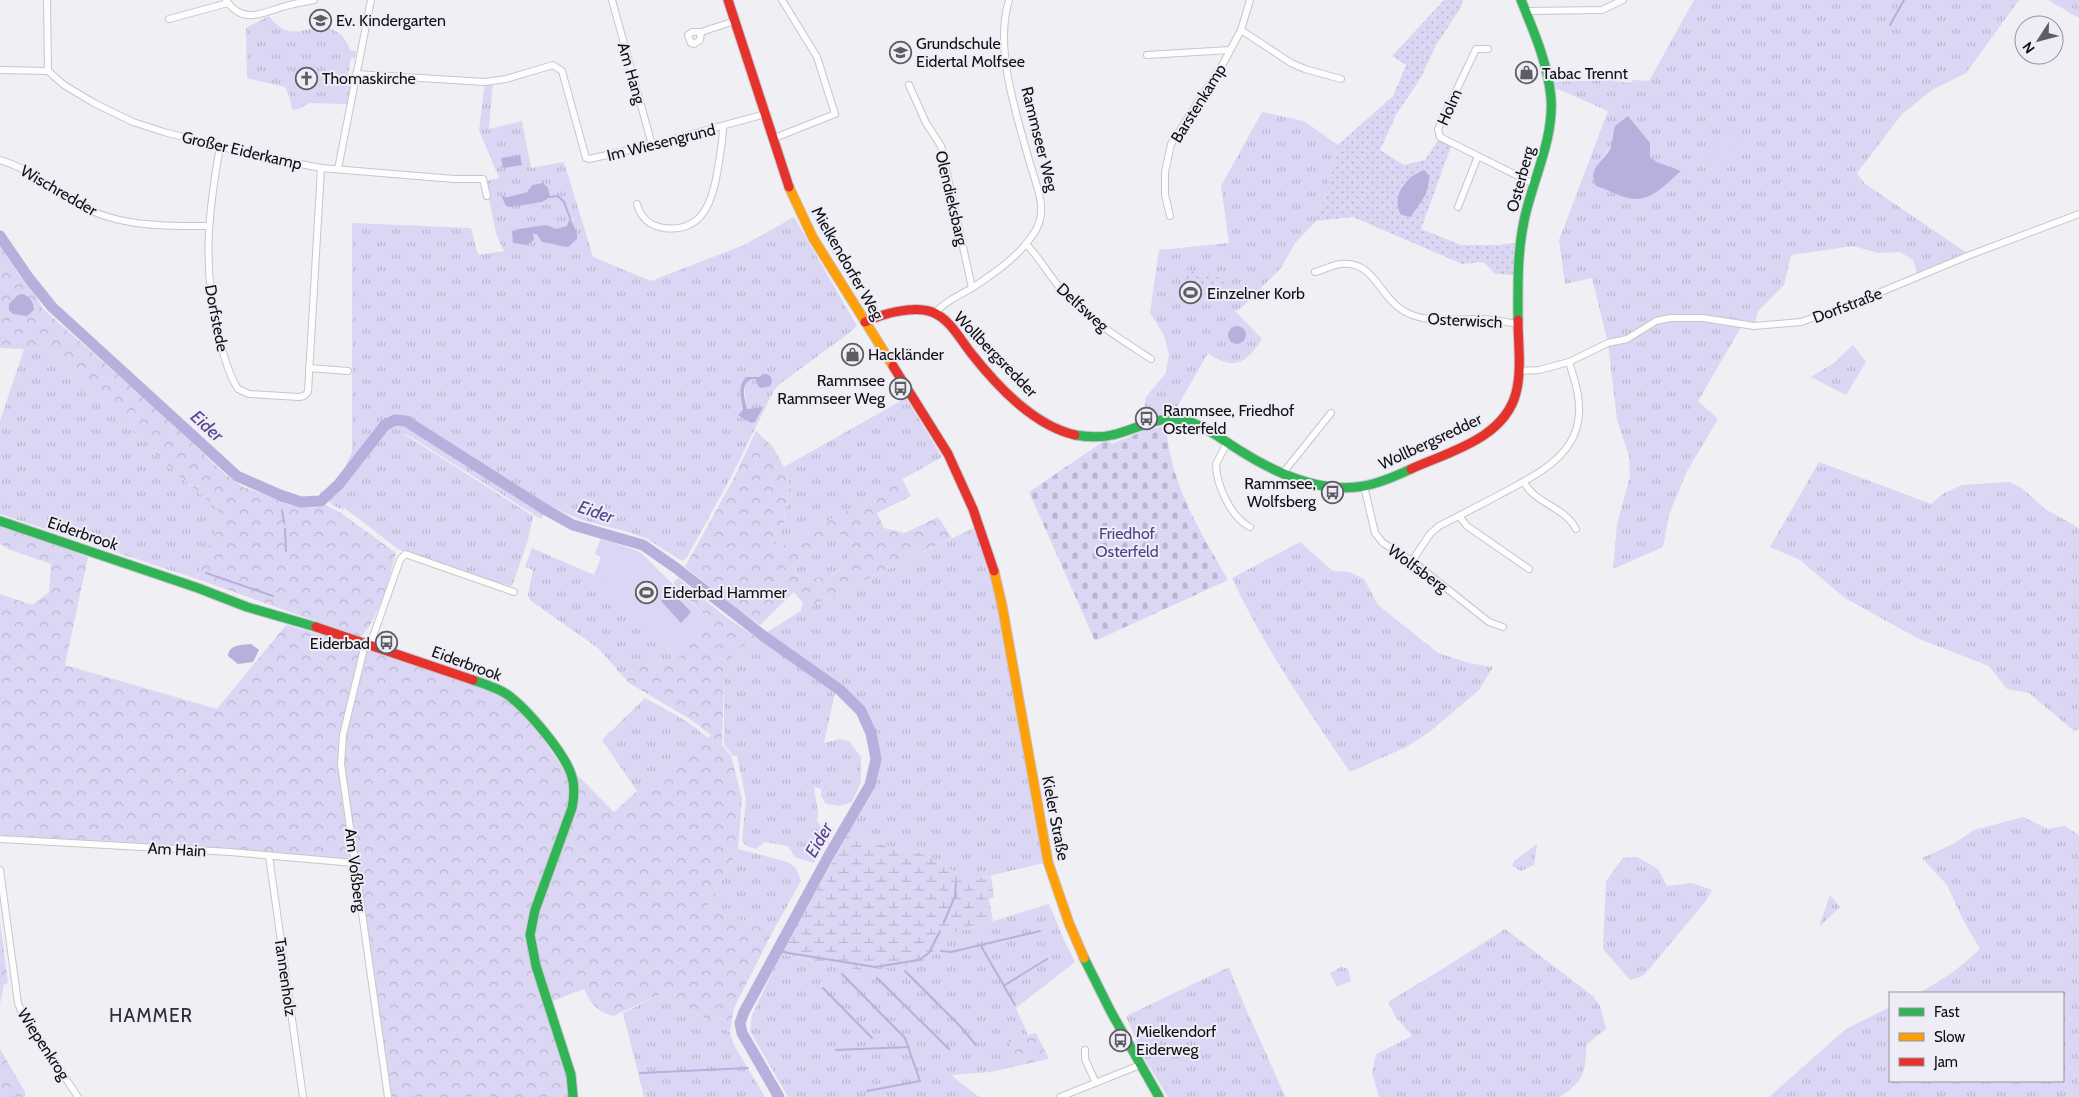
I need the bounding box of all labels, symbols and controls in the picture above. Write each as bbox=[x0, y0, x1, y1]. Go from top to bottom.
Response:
school or university icon: Ev. Kindergarten bbox=[308, 8, 332, 32]
place label: Ev. Kindergarten bbox=[336, 11, 446, 30]
north arrow bbox=[2014, 15, 2064, 65]
place label: Grundschule Eidertal Molfsee bbox=[916, 34, 1025, 71]
text: N bbox=[2018, 38, 2039, 57]
street label: Am Hang bbox=[614, 40, 650, 107]
school or university icon: Grundschule Eidertal Molfsee bbox=[888, 40, 912, 64]
street label: Barstenkamp bbox=[1167, 60, 1230, 146]
shop icon: Tabac Trennt bbox=[1514, 61, 1538, 85]
place label: Tabac Trennt bbox=[1542, 64, 1629, 83]
church icon: Thomaskirche bbox=[294, 66, 318, 90]
place label: Thomaskirche bbox=[322, 69, 416, 88]
street label: Rammseer Weg bbox=[1017, 85, 1062, 195]
street label: Holm bbox=[1433, 86, 1466, 128]
street label: Im Wiesengrund bbox=[605, 120, 717, 165]
street label: Großer Eiderkamp bbox=[180, 127, 304, 174]
street label: Osterberg bbox=[1503, 143, 1539, 214]
street label: Olendieksbarg bbox=[931, 149, 972, 248]
street label: Wischredder bbox=[17, 161, 101, 220]
street label: Mielkendorfer Weg bbox=[807, 203, 888, 324]
street label: Delfsweg bbox=[1053, 279, 1113, 336]
sports icon: Einzelner Korb bbox=[1179, 281, 1203, 305]
street label: Dorfstede bbox=[201, 283, 232, 353]
place label: Einzelner Korb bbox=[1207, 284, 1305, 303]
street label: Dorfstraße bbox=[1810, 284, 1885, 327]
street label: Wollbergsredder bbox=[950, 308, 1042, 402]
street label: Osterwisch bbox=[1427, 309, 1503, 332]
shop icon: Hackländer bbox=[840, 342, 864, 366]
place label: Hackländer bbox=[868, 345, 945, 364]
place label: Rammsee Rammseer Weg bbox=[777, 371, 886, 408]
bus stop icon: Rammsee Rammseer Weg bbox=[889, 377, 913, 401]
place label: Rammsee, Friedhof Osterfeld bbox=[1163, 401, 1295, 438]
water label: Eider bbox=[186, 406, 229, 447]
bus stop icon: Rammsee, Friedhof Osterfeld bbox=[1135, 407, 1159, 431]
street label: Wollbergsredder bbox=[1376, 409, 1486, 474]
place label: Rammsee, Wolfsberg bbox=[1244, 474, 1317, 511]
bus stop icon: Rammsee, Wolfsberg bbox=[1320, 480, 1344, 504]
water label: Eider bbox=[575, 496, 618, 529]
street label: Eiderbrook bbox=[45, 513, 121, 555]
park label: Friedhof Osterfeld bbox=[1095, 524, 1159, 561]
street label: Wolfsberg bbox=[1384, 540, 1452, 597]
sports icon: Eiderbad Hammer bbox=[635, 580, 659, 604]
place label: Eiderbad Hammer bbox=[663, 583, 788, 602]
bus stop icon: Eiderbad bbox=[374, 631, 398, 655]
place label: Eiderbad bbox=[310, 634, 370, 653]
street label: Eiderbrook bbox=[429, 642, 505, 685]
street label: Kieler Straße bbox=[1038, 774, 1073, 862]
water label: Eider bbox=[800, 817, 838, 861]
street label: Am Voßberg bbox=[341, 827, 370, 914]
street label: Am Hain bbox=[147, 838, 207, 861]
street label: Tannenholz bbox=[271, 937, 300, 1018]
legend bbox=[1889, 992, 2064, 1082]
text: Fast bbox=[1934, 1003, 1959, 1021]
district label: HAMMER bbox=[109, 1004, 193, 1027]
street label: Wiepenkrog bbox=[13, 1005, 74, 1084]
place label: Mielkendorf Eiderweg bbox=[1136, 1022, 1217, 1059]
bus stop icon: Mielkendorf Eiderweg bbox=[1108, 1028, 1132, 1052]
text: Slow bbox=[1934, 1028, 1965, 1046]
text: Jam bbox=[1933, 1053, 1958, 1071]

